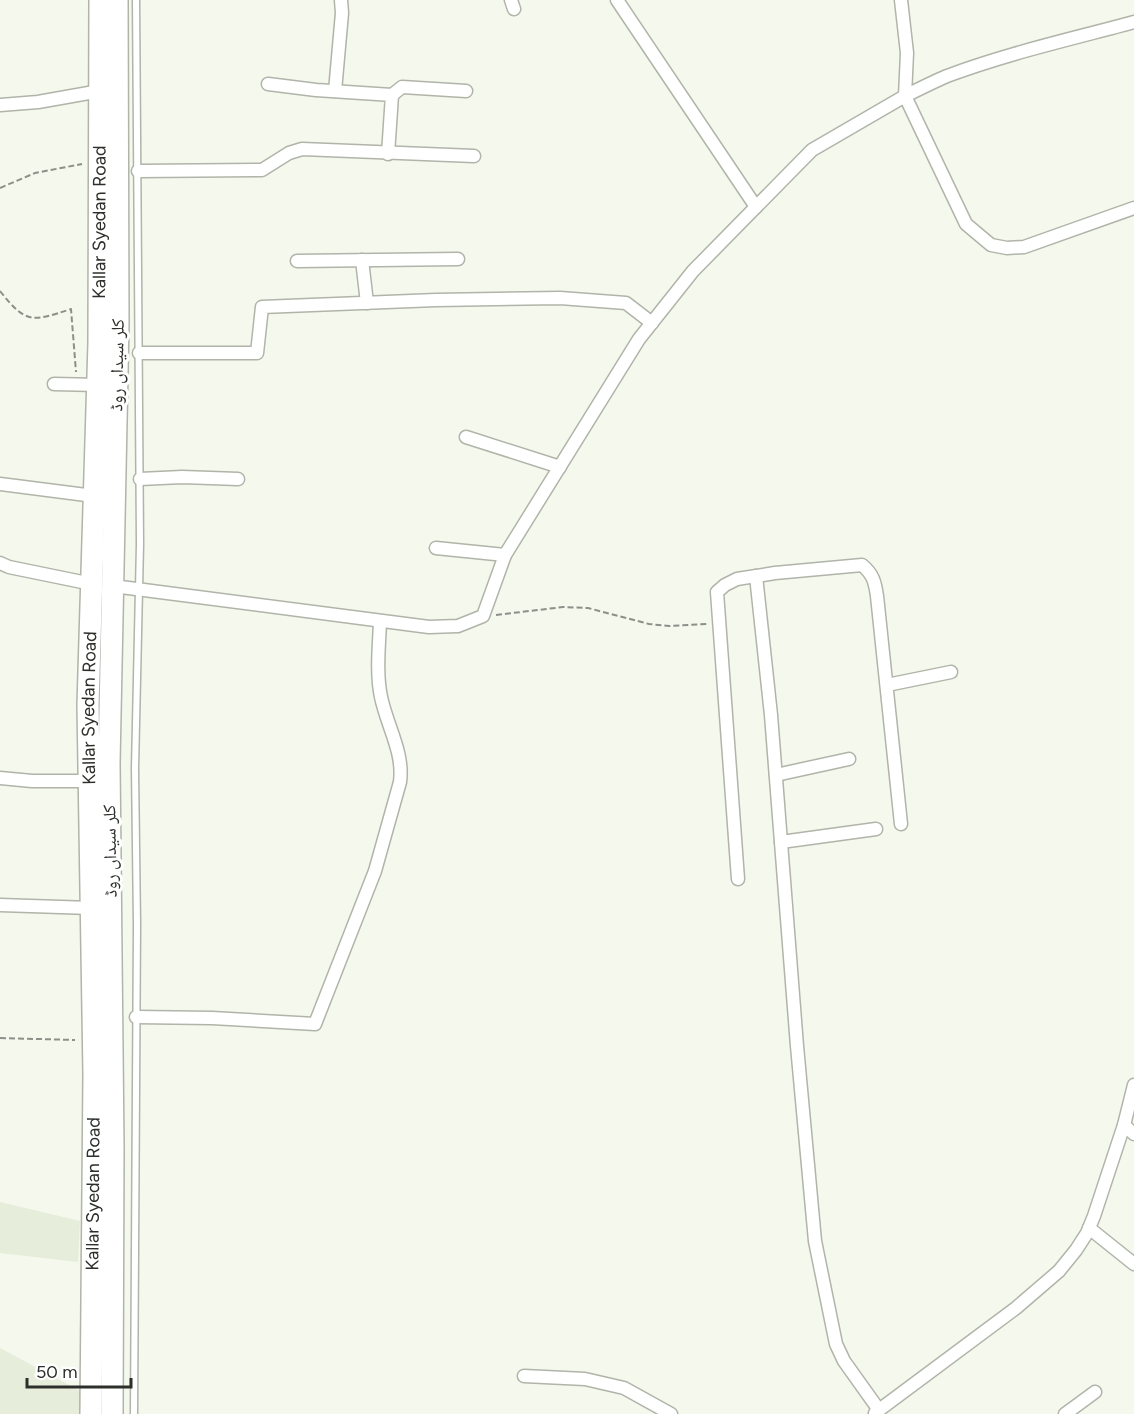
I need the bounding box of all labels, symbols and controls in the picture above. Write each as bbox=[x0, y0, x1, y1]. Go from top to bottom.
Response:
street label: Kallar Syedan Road bbox=[88, 145, 111, 299]
street label: کلر سیداں روڈ bbox=[105, 318, 129, 411]
street label: Kallar Syedan Road bbox=[77, 631, 101, 785]
street label: کلر سیداں روڈ bbox=[98, 804, 122, 897]
street label: Kallar Syedan Road bbox=[81, 1117, 105, 1271]
scale bar bbox=[27, 1351, 130, 1389]
text: 50 m bbox=[36, 1361, 78, 1383]

